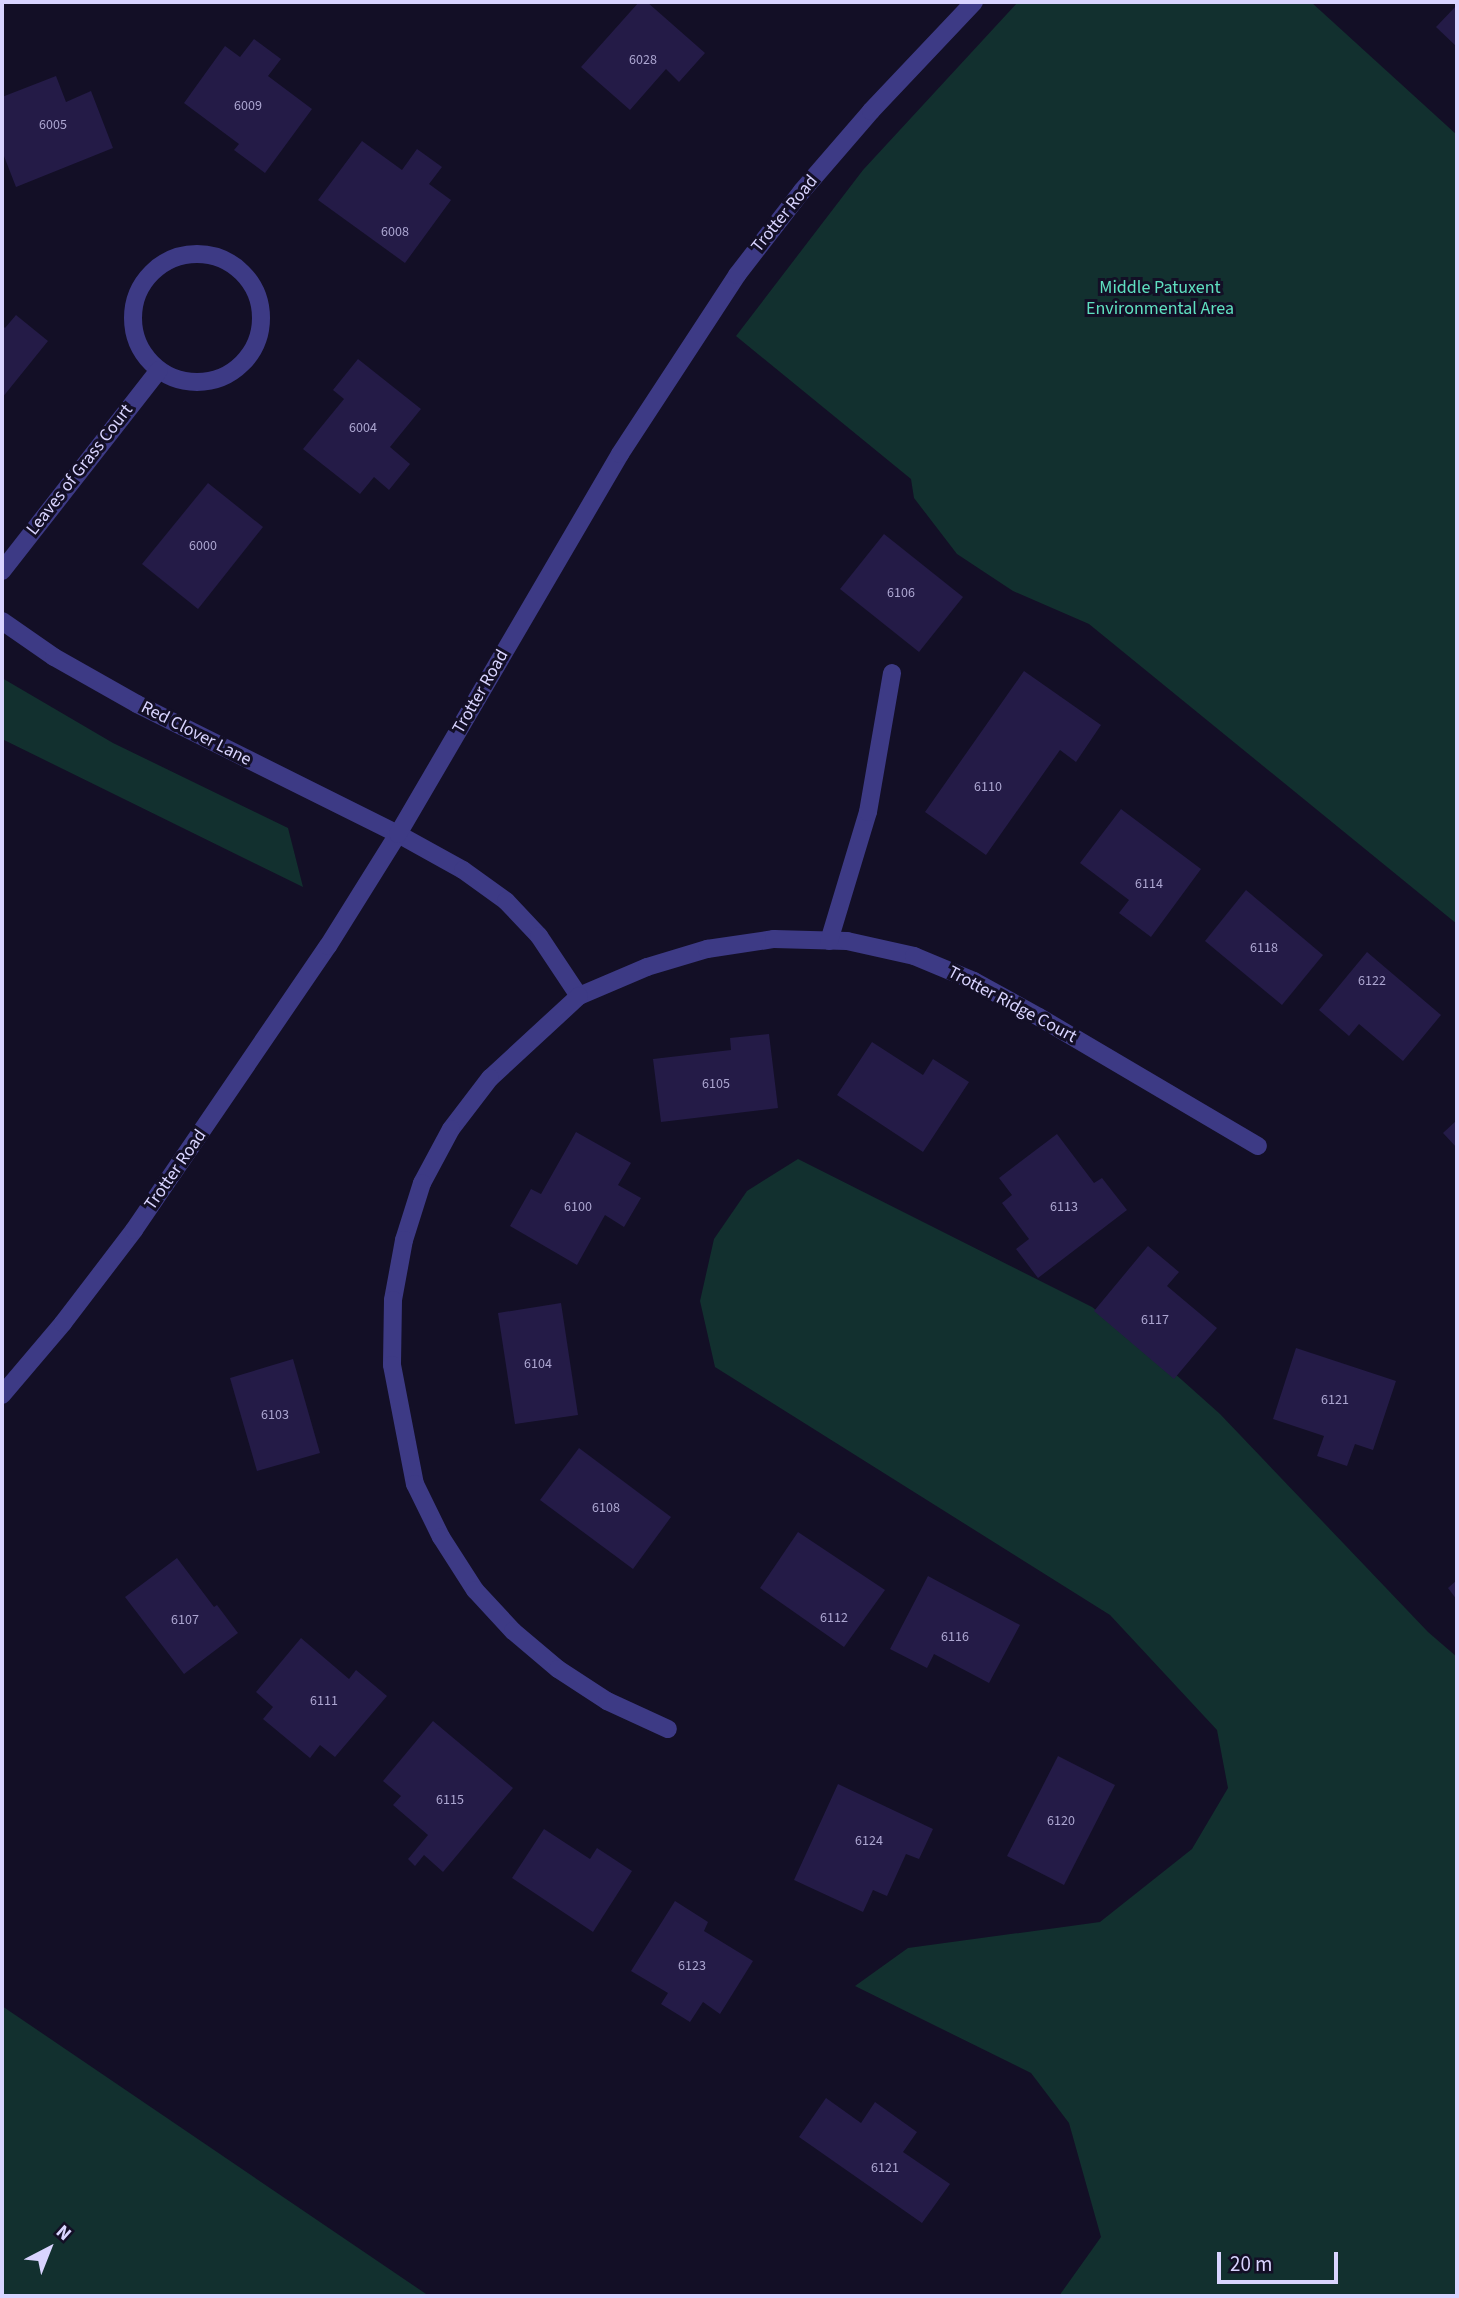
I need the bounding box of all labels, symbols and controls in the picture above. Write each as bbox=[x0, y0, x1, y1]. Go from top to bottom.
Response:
house number: 6028 bbox=[629, 52, 657, 68]
house number: 6009 bbox=[234, 98, 262, 114]
house number: 6005 bbox=[39, 117, 67, 133]
street label: Trotter Road bbox=[747, 171, 823, 257]
house number: 6008 bbox=[381, 224, 409, 240]
park label: Middle Patuxent Environmental Area bbox=[1086, 278, 1234, 320]
street label: Leaves of Grass Court bbox=[22, 400, 138, 540]
house number: 6004 bbox=[349, 420, 377, 436]
house number: 6000 bbox=[189, 538, 217, 554]
house number: 6106 bbox=[887, 585, 915, 601]
street label: Trotter Road bbox=[448, 646, 514, 738]
street label: Red Clover Lane bbox=[137, 697, 255, 771]
house number: 6110 bbox=[974, 779, 1002, 795]
house number: 6114 bbox=[1135, 876, 1163, 892]
house number: 6118 bbox=[1250, 940, 1278, 956]
street label: Trotter Ridge Court bbox=[944, 962, 1080, 1048]
house number: 6122 bbox=[1358, 973, 1386, 989]
house number: 6105 bbox=[702, 1076, 730, 1092]
street label: Trotter Road bbox=[140, 1126, 212, 1214]
house number: 6100 bbox=[564, 1199, 592, 1215]
house number: 6113 bbox=[1050, 1199, 1078, 1215]
house number: 6117 bbox=[1141, 1312, 1169, 1328]
house number: 6104 bbox=[524, 1356, 552, 1372]
house number: 6121 bbox=[1321, 1392, 1349, 1408]
house number: 6103 bbox=[261, 1407, 289, 1423]
house number: 6108 bbox=[592, 1500, 620, 1516]
house number: 6112 bbox=[820, 1610, 848, 1626]
house number: 6107 bbox=[171, 1612, 199, 1628]
house number: 6116 bbox=[941, 1629, 969, 1645]
house number: 6111 bbox=[310, 1693, 338, 1709]
house number: 6115 bbox=[436, 1792, 464, 1808]
house number: 6120 bbox=[1047, 1813, 1075, 1829]
house number: 6124 bbox=[855, 1833, 883, 1849]
house number: 6123 bbox=[678, 1958, 706, 1974]
house number: 6121 bbox=[871, 2160, 899, 2176]
north arrow bbox=[14, 2214, 84, 2284]
text: N bbox=[50, 2219, 77, 2247]
scale bar bbox=[1221, 2238, 1342, 2282]
text: 20 m bbox=[1230, 2249, 1272, 2279]

